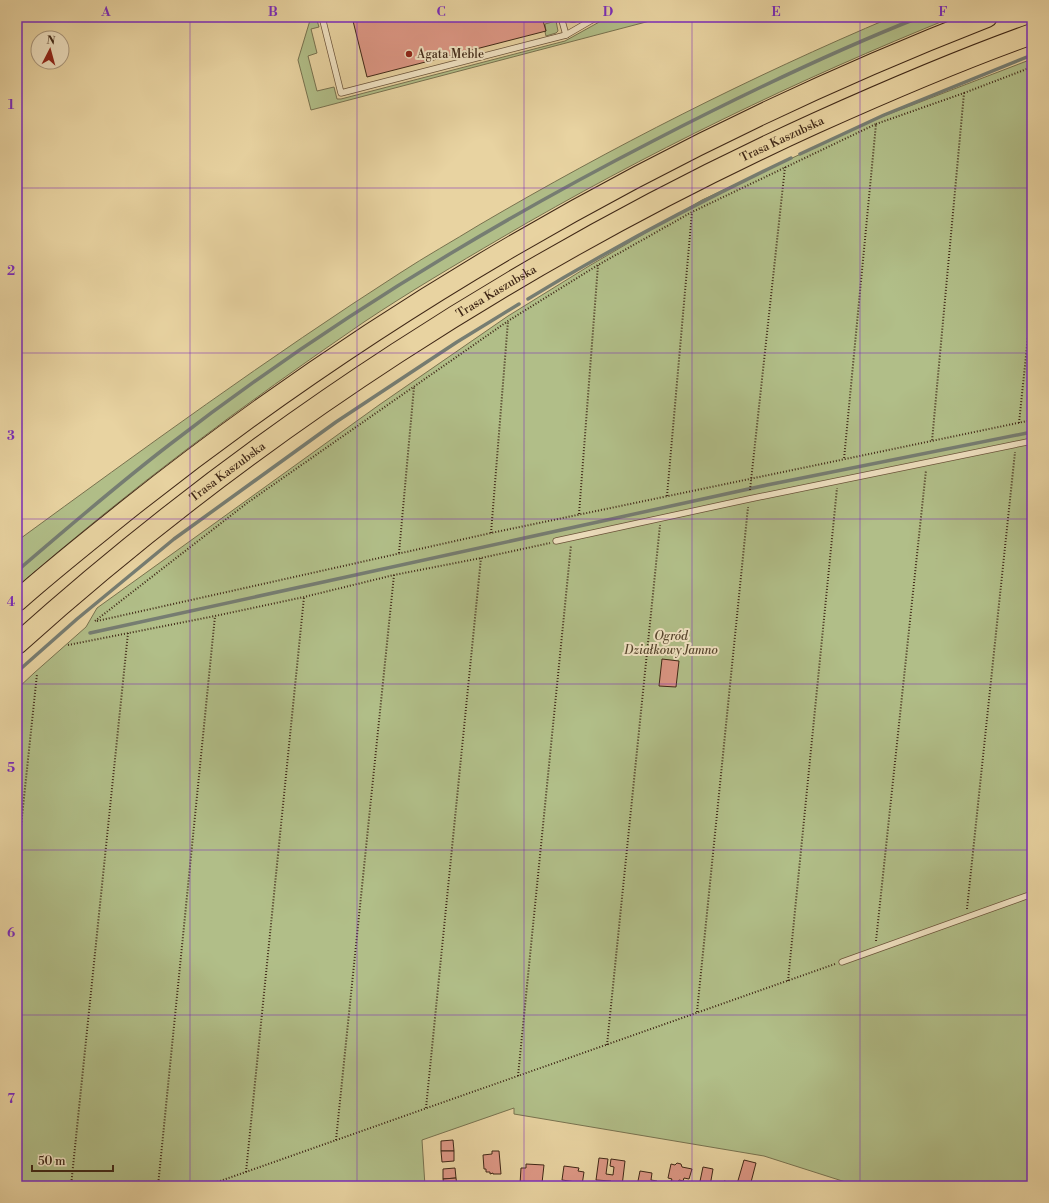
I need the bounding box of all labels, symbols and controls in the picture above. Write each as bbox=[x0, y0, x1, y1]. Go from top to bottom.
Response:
text: A bbox=[100, 4, 111, 20]
text: B bbox=[268, 4, 278, 20]
text: C bbox=[436, 4, 446, 20]
text: D bbox=[603, 4, 613, 20]
text: E bbox=[771, 4, 781, 20]
text: F bbox=[938, 4, 948, 20]
north arrow bbox=[30, 30, 70, 70]
text: N bbox=[46, 34, 56, 48]
place label: Agata Meble bbox=[416, 47, 484, 62]
marker: Agata Meble bbox=[404, 49, 414, 59]
text: 1 bbox=[8, 97, 15, 113]
street label: Trasa Kaszubska bbox=[738, 113, 827, 166]
street label: Trasa Kaszubska bbox=[454, 261, 540, 321]
text: 2 bbox=[7, 263, 15, 279]
text: 3 bbox=[7, 428, 15, 444]
street label: Trasa Kaszubska bbox=[187, 438, 269, 505]
text: 4 bbox=[7, 594, 16, 610]
park label: Ogród Działkowy Jamno bbox=[623, 629, 718, 658]
text: 5 bbox=[7, 760, 15, 776]
text: 6 bbox=[7, 925, 15, 941]
text: 7 bbox=[7, 1091, 15, 1107]
scale bar bbox=[32, 1147, 113, 1173]
text: 50 m bbox=[38, 1154, 66, 1169]

